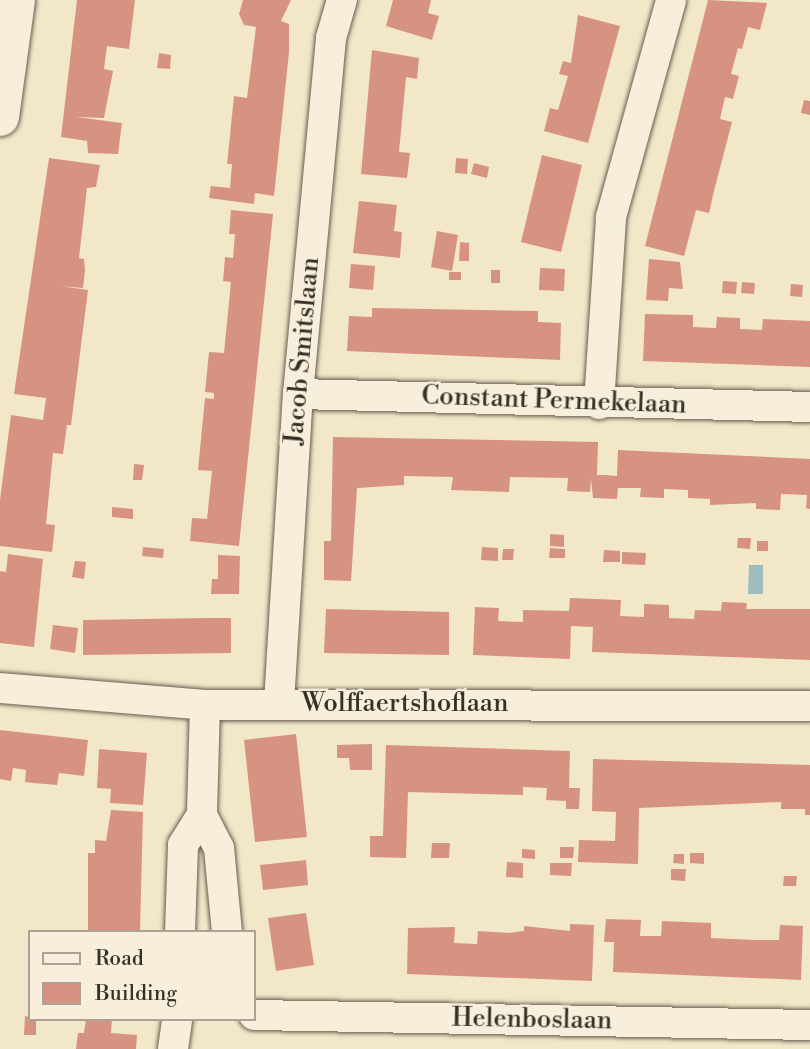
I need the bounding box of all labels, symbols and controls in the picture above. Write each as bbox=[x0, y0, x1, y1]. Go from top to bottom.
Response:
street label: Jacob Smitslaan bbox=[279, 256, 327, 446]
street label: Constant Permekelaan bbox=[421, 381, 687, 421]
street label: Wolffaertshoflaan bbox=[302, 688, 508, 720]
legend bbox=[28, 930, 256, 1021]
text: Road bbox=[95, 946, 144, 972]
text: Building bbox=[95, 981, 177, 1007]
street label: Helenboslaan bbox=[451, 1003, 613, 1037]

